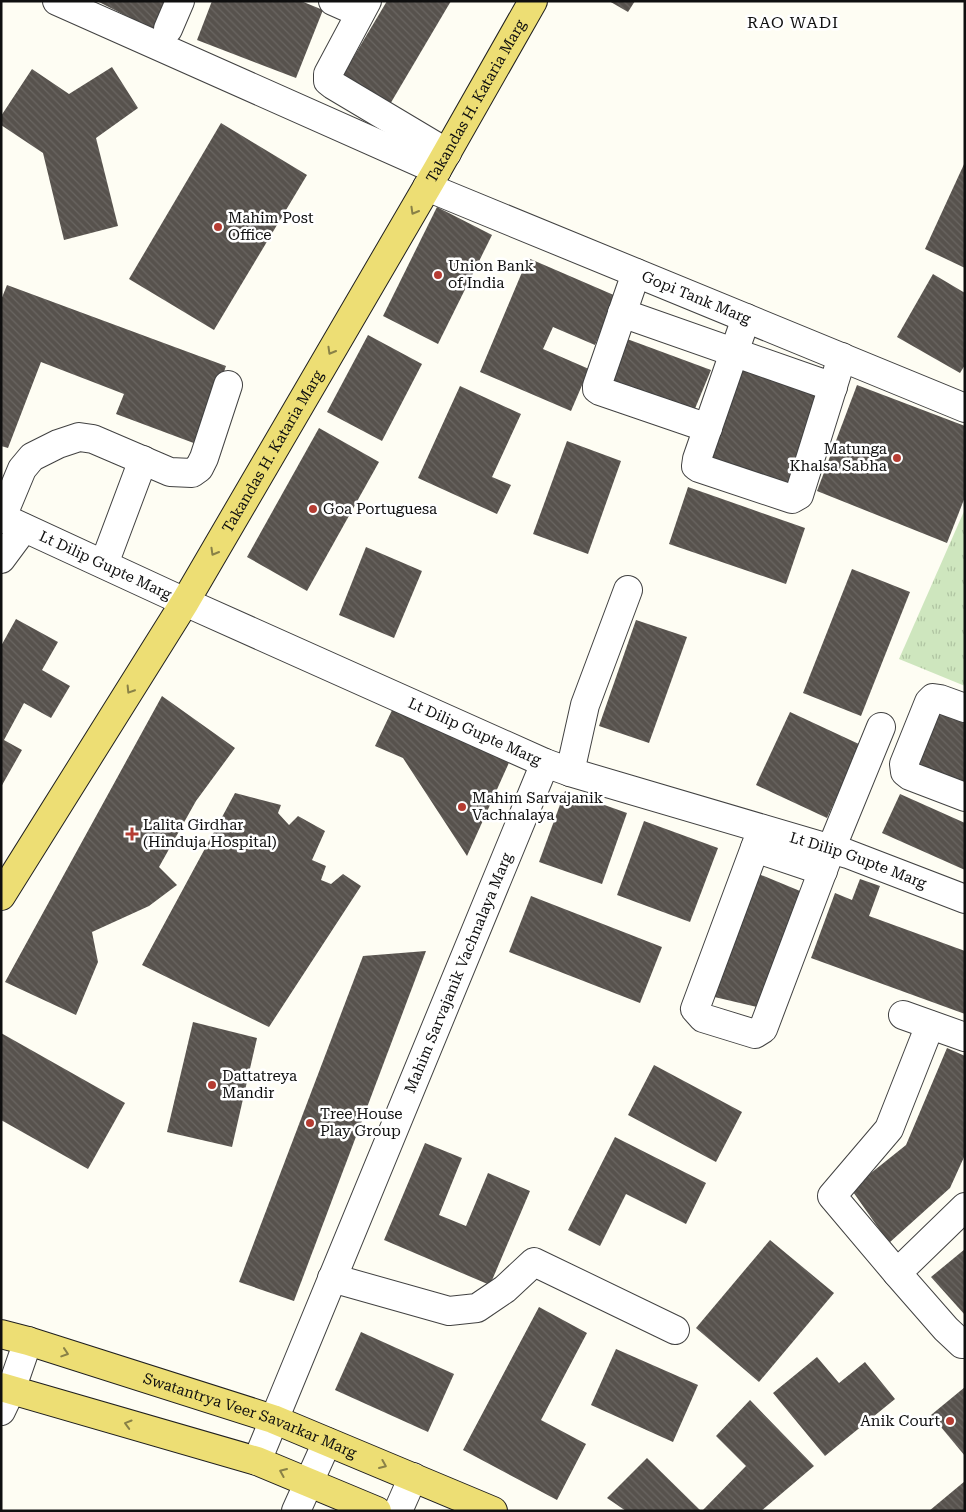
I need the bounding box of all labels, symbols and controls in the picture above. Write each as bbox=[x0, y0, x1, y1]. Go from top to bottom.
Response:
district label: RAO WADI bbox=[747, 13, 839, 32]
street label: Takandas H. Kataria Marg bbox=[422, 16, 530, 186]
one-way arrow bbox=[410, 205, 420, 214]
place label: Mahim Post Office bbox=[228, 209, 314, 244]
marker: Mahim Post Office bbox=[212, 221, 224, 233]
place label: Union Bank of India bbox=[448, 257, 534, 292]
street label: Gopi Tank Marg bbox=[639, 267, 754, 328]
marker: Union Bank of India bbox=[432, 269, 444, 281]
one-way arrow bbox=[328, 345, 338, 354]
street label: Takandas H. Kataria Marg bbox=[218, 367, 327, 536]
place label: Matunga Khalsa Sabha bbox=[790, 440, 887, 475]
marker: Matunga Khalsa Sabha bbox=[891, 452, 903, 464]
place label: Goa Portuguesa bbox=[323, 500, 437, 518]
marker: Goa Portuguesa bbox=[307, 503, 319, 515]
street label: Lt Dilip Gupte Marg bbox=[36, 527, 175, 604]
one-way arrow bbox=[211, 546, 221, 555]
one-way arrow bbox=[126, 685, 136, 694]
street label: Lt Dilip Gupte Marg bbox=[405, 694, 544, 769]
place label: Mahim Sarvajanik Vachnalaya bbox=[472, 789, 604, 824]
marker: Mahim Sarvajanik Vachnalaya bbox=[456, 801, 468, 813]
place label: Lalita Girdhar (Hinduja Hospital) bbox=[143, 816, 277, 851]
marker: Lalita Girdhar (Hinduja Hospital) bbox=[125, 827, 139, 841]
street label: Lt Dilip Gupte Marg bbox=[788, 828, 929, 892]
street label: Mahim Sarvajanik Vachnalaya Marg bbox=[401, 850, 516, 1096]
place label: Dattatreya Mandir bbox=[222, 1067, 297, 1102]
marker: Dattatreya Mandir bbox=[206, 1079, 218, 1091]
place label: Tree House Play Group bbox=[320, 1105, 402, 1140]
marker: Tree House Play Group bbox=[304, 1117, 316, 1129]
one-way arrow bbox=[60, 1347, 68, 1357]
street label: Swatantrya Veer Savarkar Marg bbox=[141, 1369, 360, 1462]
place label: Anik Court bbox=[860, 1412, 940, 1430]
marker: Anik Court bbox=[944, 1415, 956, 1427]
one-way arrow bbox=[124, 1419, 133, 1429]
one-way arrow bbox=[378, 1458, 387, 1469]
one-way arrow bbox=[279, 1468, 288, 1479]

